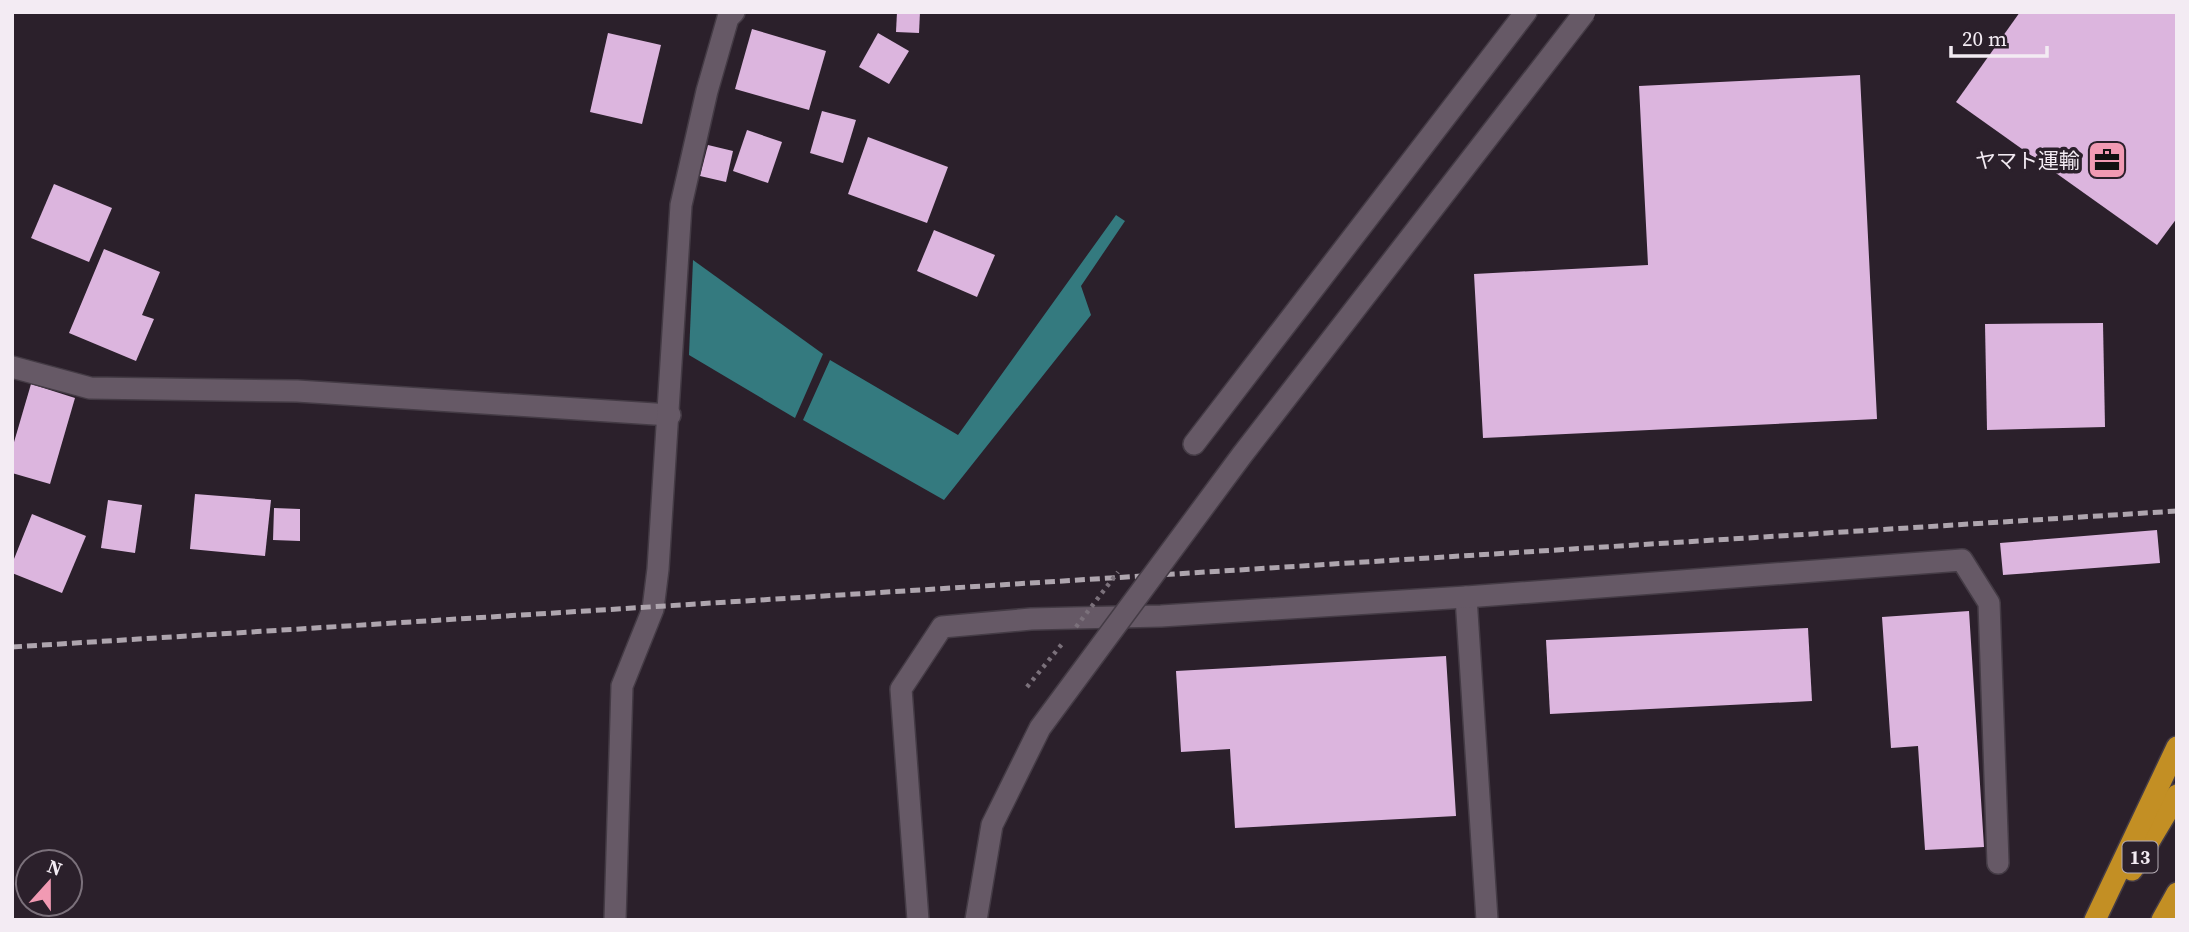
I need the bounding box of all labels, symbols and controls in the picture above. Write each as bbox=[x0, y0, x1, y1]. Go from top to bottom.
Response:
scale bar bbox=[1951, 14, 2047, 58]
text: 20 m bbox=[1962, 24, 2007, 53]
office icon: ヤマト運輸 bbox=[2086, 139, 2128, 181]
place label: ヤマト運輸 bbox=[1975, 146, 2080, 175]
road number: 13 bbox=[2122, 842, 2158, 872]
north arrow bbox=[14, 848, 84, 918]
text: N bbox=[44, 853, 66, 882]

